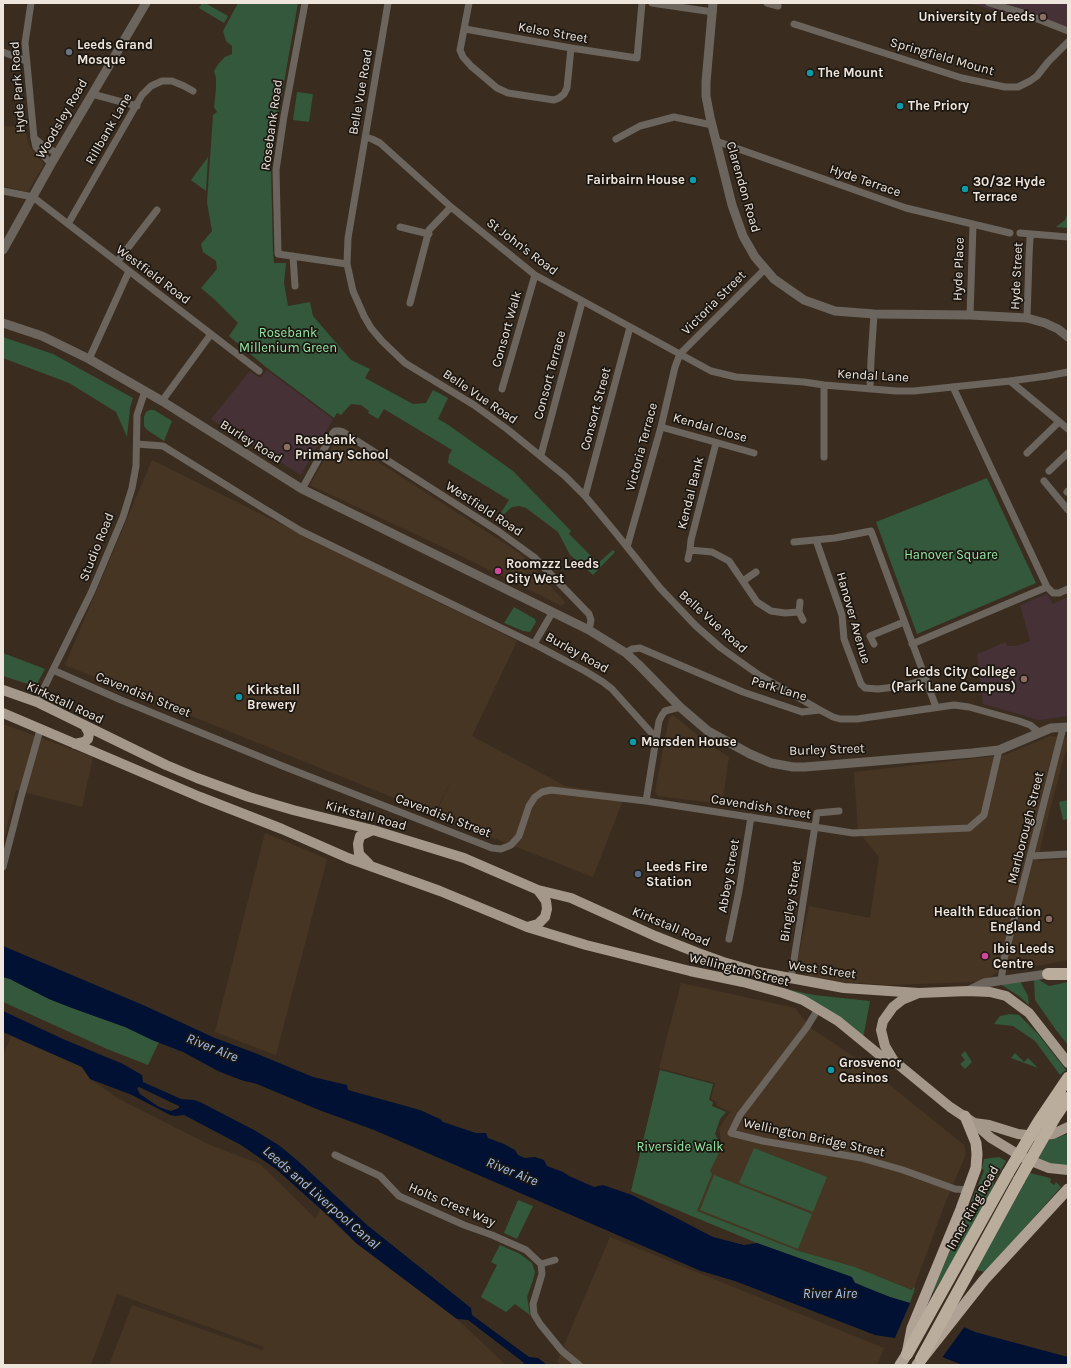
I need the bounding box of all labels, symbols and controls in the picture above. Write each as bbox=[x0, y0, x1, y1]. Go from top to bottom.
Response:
place label: University of Leeds bbox=[918, 9, 1035, 25]
marker: University of Leeds bbox=[1038, 12, 1048, 22]
street label: Kelso Street bbox=[517, 19, 589, 47]
street label: Springfield Mount bbox=[888, 35, 996, 79]
place label: Leeds Grand Mosque bbox=[77, 37, 153, 68]
street label: Hyde Park Road bbox=[7, 41, 29, 133]
marker: Leeds Grand Mosque bbox=[64, 47, 74, 57]
street label: Belle Vue Road bbox=[346, 48, 376, 136]
place label: The Mount bbox=[818, 65, 883, 81]
marker: The Mount bbox=[805, 68, 815, 78]
street label: Woodsley Road bbox=[33, 76, 91, 162]
street label: Rosebank Road bbox=[258, 79, 286, 171]
street label: Rillbank Lane bbox=[82, 90, 136, 168]
place label: The Priory bbox=[908, 98, 969, 114]
marker: The Priory bbox=[895, 101, 905, 111]
street label: Clarendon Road bbox=[723, 140, 763, 234]
street label: Hyde Terrace bbox=[827, 162, 903, 200]
place label: Fairbairn House bbox=[586, 172, 685, 188]
place label: 30/32 Hyde Terrace bbox=[973, 174, 1045, 205]
marker: Fairbairn House bbox=[688, 175, 698, 185]
marker: 30/32 Hyde Terrace bbox=[960, 184, 970, 194]
street label: St John's Road bbox=[483, 215, 561, 279]
street label: Hyde Place bbox=[950, 237, 968, 301]
street label: Westfield Road bbox=[113, 242, 193, 308]
street label: Hyde Street bbox=[1007, 242, 1027, 310]
street label: Victoria Street bbox=[679, 268, 749, 338]
street label: Consort Walk bbox=[489, 289, 525, 369]
park label: Rosebank Millenium Green bbox=[239, 325, 337, 356]
street label: Consort Terrace bbox=[531, 329, 569, 421]
street label: Belle Vue Road bbox=[440, 366, 520, 428]
street label: Consort Street bbox=[577, 366, 615, 452]
street label: Kendal Lane bbox=[837, 366, 909, 386]
street label: Victoria Terrace bbox=[623, 401, 661, 493]
street label: Kendal Close bbox=[671, 410, 749, 446]
street label: Burley Road bbox=[217, 417, 285, 467]
place label: Rosebank Primary School bbox=[295, 432, 389, 463]
marker: Rosebank Primary School bbox=[282, 442, 292, 452]
street label: Kendal Bank bbox=[674, 455, 708, 531]
street label: Westfield Road bbox=[442, 478, 526, 540]
street label: Studio Road bbox=[76, 511, 118, 583]
park label: Hanover Square bbox=[904, 547, 998, 563]
place label: Roomzzz Leeds City West bbox=[506, 556, 599, 587]
marker: Roomzzz Leeds City West bbox=[493, 566, 503, 576]
street label: Hanover Avenue bbox=[832, 570, 874, 666]
street label: Belle Vue Road bbox=[676, 587, 750, 657]
street label: Burley Road bbox=[543, 629, 611, 677]
place label: Leeds City College (Park Lane Campus) bbox=[891, 664, 1016, 695]
street label: Cavendish Street bbox=[93, 669, 193, 721]
street label: Park Lane bbox=[749, 673, 809, 705]
marker: Leeds City College (Park Lane Campus) bbox=[1019, 674, 1029, 684]
street label: Kirkstall Road bbox=[24, 678, 106, 728]
place label: Kirkstall Brewery bbox=[247, 682, 300, 713]
marker: Kirkstall Brewery bbox=[234, 692, 244, 702]
place label: Marsden House bbox=[641, 734, 737, 750]
marker: Marsden House bbox=[628, 737, 638, 747]
street label: Burley Street bbox=[789, 741, 865, 759]
street label: Marlborough Street bbox=[1005, 770, 1047, 886]
street label: Cavendish Street bbox=[393, 791, 493, 841]
street label: Cavendish Street bbox=[710, 791, 812, 823]
street label: Kirkstall Road bbox=[324, 798, 408, 834]
street label: Abbey Street bbox=[715, 838, 743, 914]
place label: Leeds Fire Station bbox=[646, 859, 708, 890]
street label: Bingley Street bbox=[777, 859, 805, 943]
marker: Leeds Fire Station bbox=[633, 869, 643, 879]
street label: Kirkstall Road bbox=[630, 904, 712, 950]
place label: Health Education England bbox=[934, 904, 1041, 935]
marker: Health Education England bbox=[1044, 914, 1054, 924]
place label: Ibis Leeds Centre bbox=[993, 941, 1054, 972]
street label: Wellington Street bbox=[687, 950, 791, 990]
marker: Ibis Leeds Centre bbox=[980, 951, 990, 961]
street label: West Street bbox=[787, 958, 857, 982]
water label: River Aire bbox=[184, 1030, 240, 1066]
place label: Grosvenor Casinos bbox=[839, 1055, 901, 1086]
marker: Grosvenor Casinos bbox=[826, 1065, 836, 1075]
street label: Wellington Bridge Street bbox=[742, 1115, 886, 1161]
park label: Riverside Walk bbox=[636, 1139, 724, 1155]
water label: Leeds and Liverpool Canal bbox=[259, 1143, 383, 1253]
water label: River Aire bbox=[484, 1154, 540, 1190]
street label: Inner Ring Road bbox=[943, 1163, 1003, 1253]
street label: Holts Crest Way bbox=[406, 1180, 498, 1230]
water label: River Aire bbox=[803, 1286, 857, 1302]

